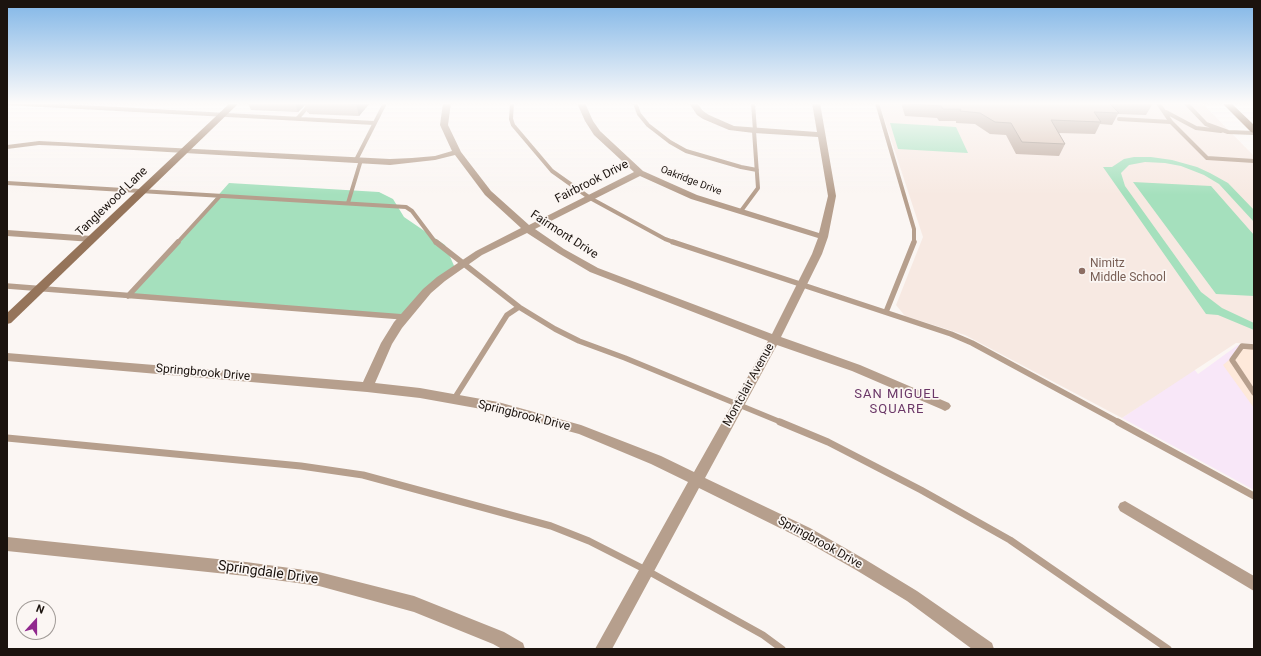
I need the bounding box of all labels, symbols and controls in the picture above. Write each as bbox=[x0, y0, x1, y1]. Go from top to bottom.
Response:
street label: Fairbrook Drive bbox=[553, 157, 631, 207]
street label: Tanglewood Lane bbox=[73, 164, 151, 240]
street label: Oakridge Drive bbox=[659, 164, 723, 198]
street label: Fairmont Drive bbox=[527, 208, 601, 262]
place label: Nimitz Middle School bbox=[1090, 257, 1166, 285]
marker: Nimitz Middle School bbox=[1077, 266, 1087, 276]
street label: Montclair Avenue bbox=[720, 341, 778, 429]
street label: Springbrook Drive bbox=[155, 362, 251, 384]
district label: SAN MIGUEL SQUARE bbox=[854, 387, 940, 418]
street label: Springbrook Drive bbox=[476, 398, 572, 434]
street label: Springbrook Drive bbox=[775, 514, 865, 572]
street label: Springdale Drive bbox=[217, 558, 319, 588]
north arrow bbox=[16, 600, 56, 640]
text: N bbox=[34, 602, 46, 617]

